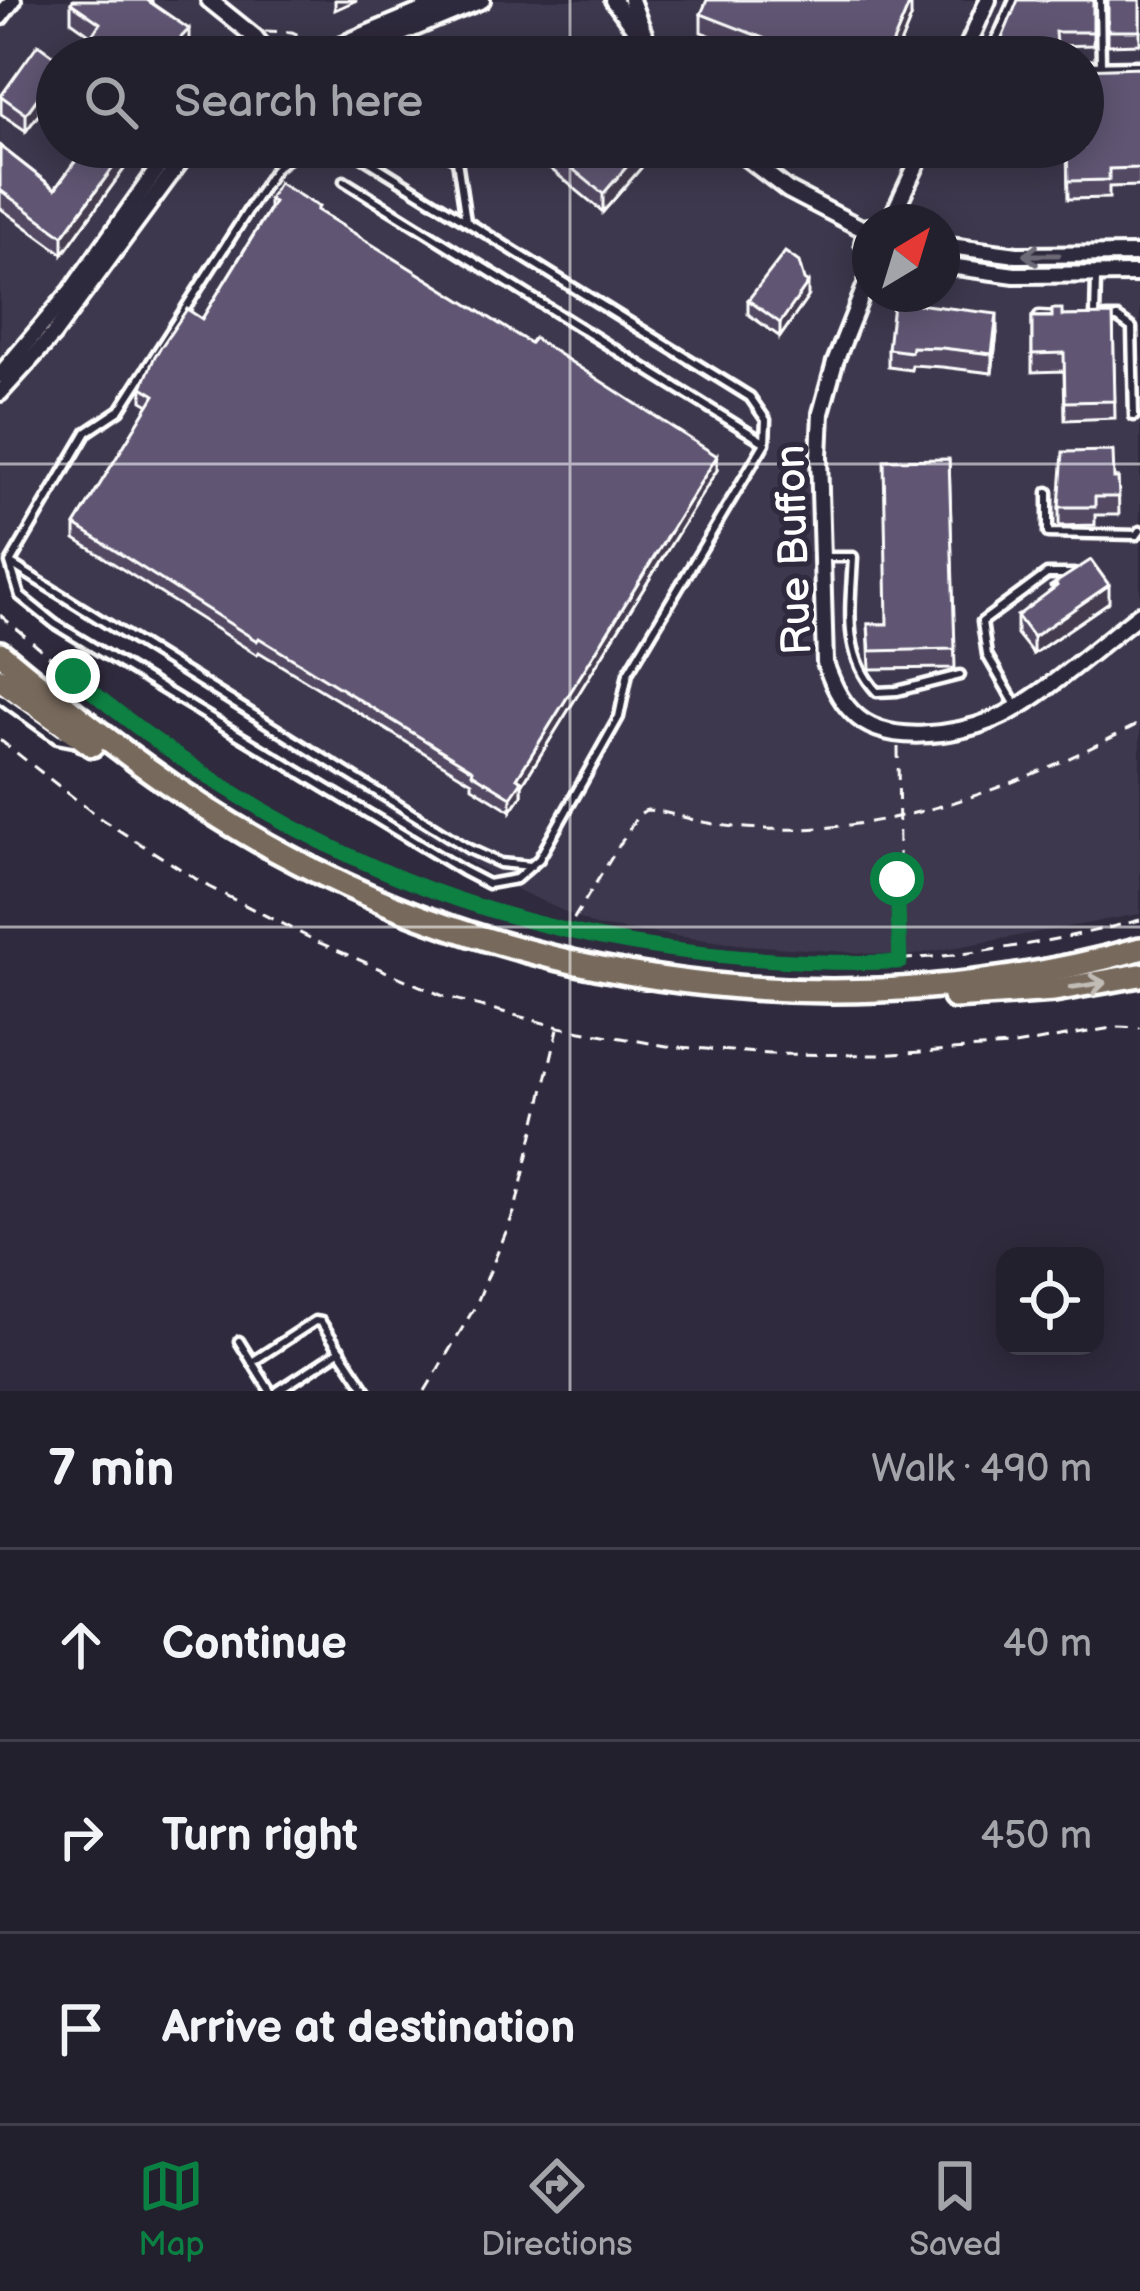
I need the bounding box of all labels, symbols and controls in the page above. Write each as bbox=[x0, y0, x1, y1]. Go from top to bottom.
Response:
search box bbox=[36, 36, 1104, 168]
icon: search bbox=[78, 69, 144, 135]
text: Search here bbox=[174, 75, 423, 130]
north arrow bbox=[852, 204, 960, 312]
one-way arrow bbox=[1022, 244, 1061, 266]
street label: Rue Buffon bbox=[765, 444, 824, 656]
route end bbox=[46, 649, 100, 703]
route start bbox=[870, 852, 924, 906]
one-way arrow bbox=[1068, 973, 1107, 996]
map controls bbox=[996, 1247, 1104, 1355]
button: locate bbox=[996, 1247, 1104, 1355]
text: 7 min bbox=[48, 1439, 174, 1500]
text: Walk · 490 m bbox=[871, 1446, 1092, 1493]
icon: ahead bbox=[48, 1612, 114, 1678]
text: Continue bbox=[162, 1617, 347, 1672]
text: 40 m bbox=[1002, 1621, 1092, 1668]
icon: right bbox=[48, 1804, 114, 1870]
text: Turn right bbox=[162, 1809, 358, 1864]
text: 450 m bbox=[980, 1813, 1092, 1860]
icon: arrive bbox=[48, 1996, 114, 2062]
text: Arrive at destination bbox=[162, 2001, 575, 2056]
tab: Map bbox=[138, 2153, 205, 2265]
tab: Directions bbox=[481, 2153, 633, 2265]
tab: Saved bbox=[909, 2153, 1002, 2265]

